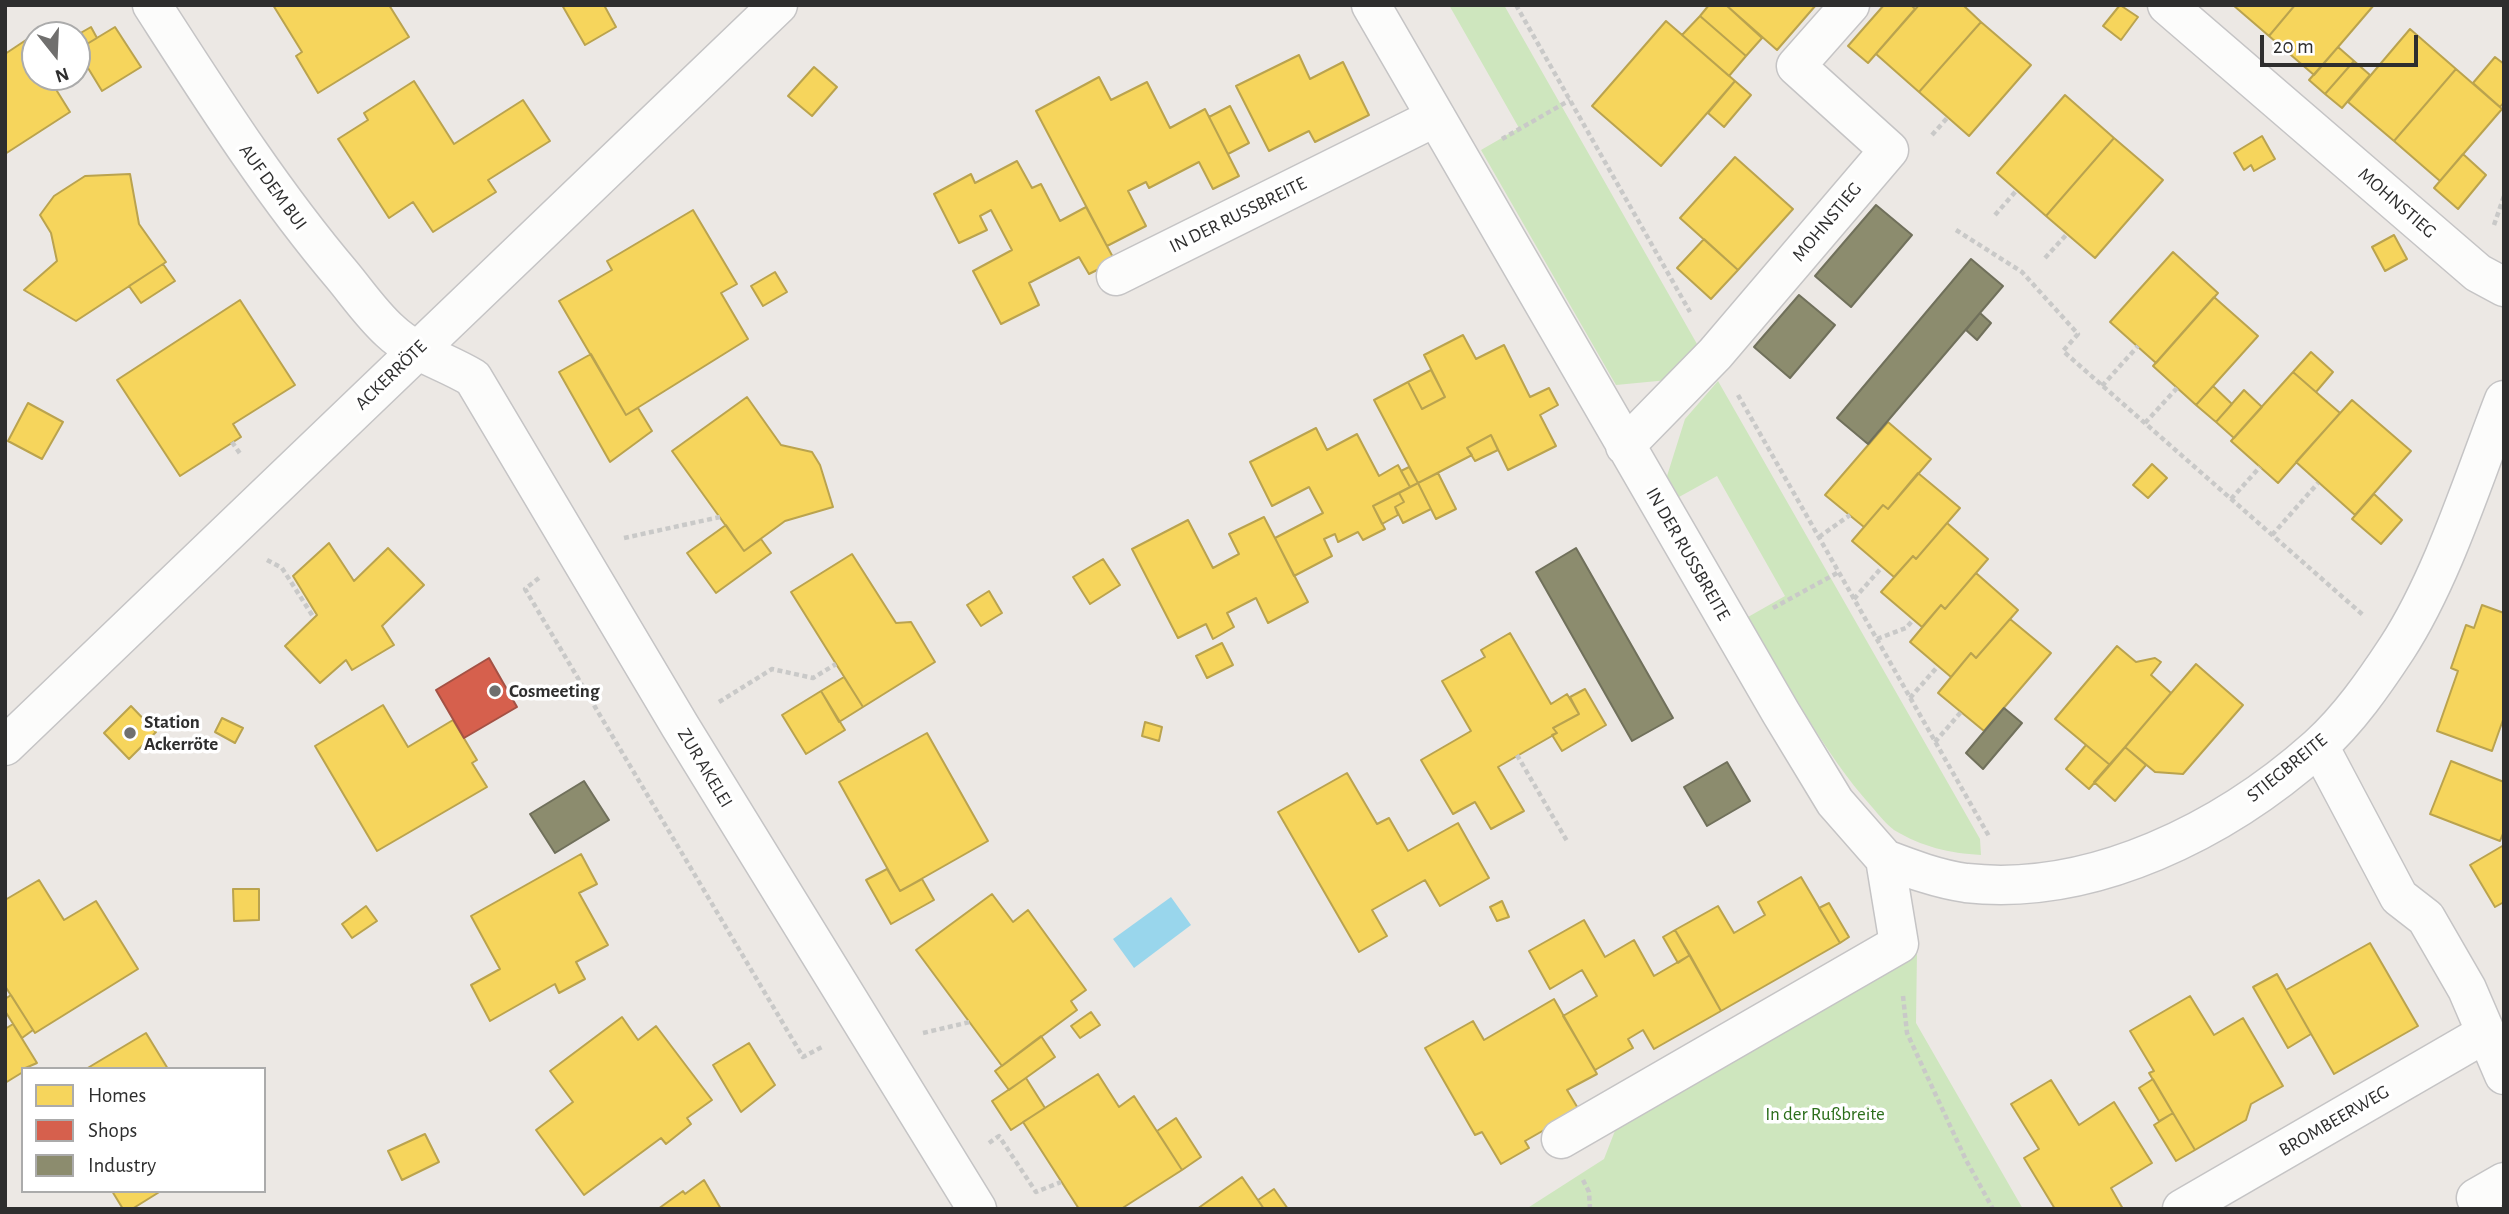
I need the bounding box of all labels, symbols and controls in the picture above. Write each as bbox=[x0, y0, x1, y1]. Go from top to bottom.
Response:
north arrow bbox=[21, 21, 91, 91]
scale bar bbox=[2264, 21, 2422, 65]
text: 20 m bbox=[2273, 36, 2314, 57]
text: N bbox=[53, 63, 71, 86]
street label: AUF DEM BUI bbox=[234, 140, 312, 234]
street label: MOHNSTIEG bbox=[2353, 163, 2441, 243]
street label: IN DER RUSSBREITE bbox=[1166, 172, 1310, 258]
street label: MOHNSTIEG bbox=[1787, 178, 1867, 266]
street label: ACKERRÖTE bbox=[350, 335, 432, 415]
street label: IN DER RUSSBREITE bbox=[1641, 484, 1735, 624]
place label: Cosmeeting bbox=[509, 680, 599, 702]
marker: Cosmeeting bbox=[487, 683, 503, 699]
place label: Station Ackerröte bbox=[144, 711, 218, 755]
street label: ZUR AKELEI bbox=[672, 724, 738, 812]
marker: Station Ackerröte bbox=[122, 725, 138, 741]
street label: STIEGBREITE bbox=[2242, 729, 2332, 807]
legend bbox=[21, 1067, 266, 1193]
street label: BROMBEERWEG bbox=[2275, 1080, 2393, 1162]
text: Homes bbox=[88, 1085, 146, 1106]
park label: In der Rußbreite bbox=[1765, 1103, 1885, 1125]
text: Shops bbox=[88, 1120, 137, 1141]
text: Industry bbox=[88, 1155, 156, 1176]

